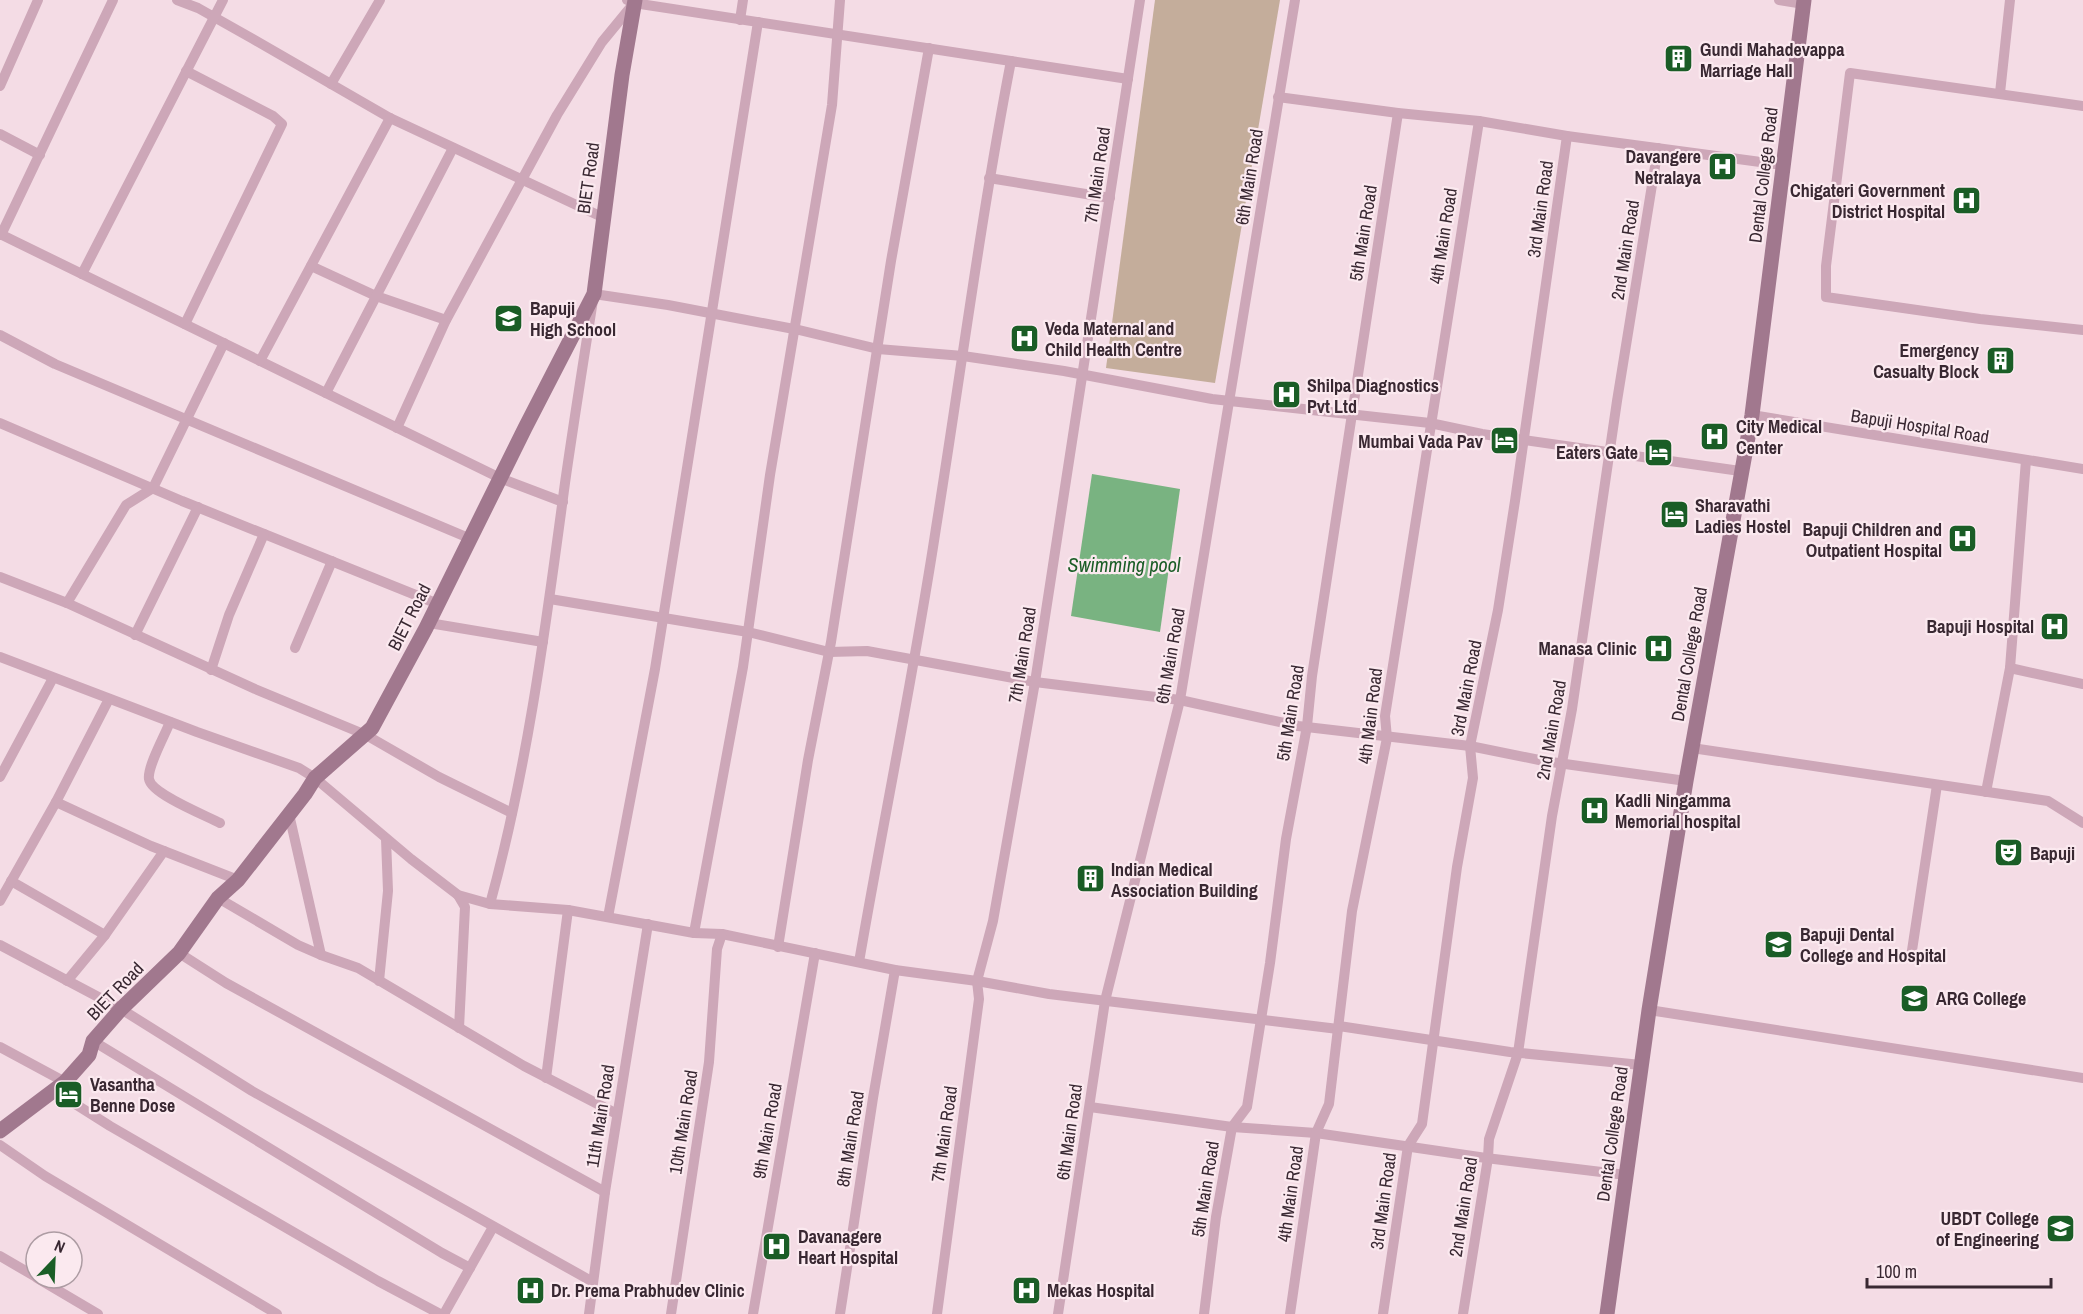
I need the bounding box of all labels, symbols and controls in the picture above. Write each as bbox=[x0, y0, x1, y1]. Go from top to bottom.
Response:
place label: Gundi Mahadevappa Marriage Hall bbox=[1700, 37, 1845, 83]
building icon: Gundi Mahadevappa Marriage Hall bbox=[1663, 43, 1695, 75]
street label: Dental College Road bbox=[1742, 106, 1784, 244]
street label: 7th Main Road bbox=[1078, 125, 1116, 225]
street label: 6th Main Road bbox=[1229, 127, 1269, 227]
street label: BIET Road bbox=[571, 141, 605, 215]
place label: Davangere Netralaya bbox=[1626, 144, 1702, 190]
hospital icon: Davangere Netralaya bbox=[1706, 150, 1738, 182]
street label: 3rd Main Road bbox=[1521, 159, 1559, 259]
place label: Chigateri Government District Hospital bbox=[1790, 178, 1945, 224]
street label: 5th Main Road bbox=[1343, 183, 1383, 283]
hospital icon: Chigateri Government District Hospital bbox=[1950, 184, 1982, 216]
street label: 4th Main Road bbox=[1423, 186, 1463, 286]
street label: 2nd Main Road bbox=[1605, 198, 1645, 302]
place label: Bapuji High School bbox=[530, 296, 616, 342]
school or university icon: Bapuji High School bbox=[493, 302, 525, 334]
place label: Veda Maternal and Child Health Centre bbox=[1045, 316, 1182, 362]
hospital icon: Veda Maternal and Child Health Centre bbox=[1008, 322, 1040, 354]
place label: Emergency Casualty Block bbox=[1873, 338, 1980, 384]
building icon: Emergency Casualty Block bbox=[1984, 344, 2016, 376]
place label: Shilpa Diagnostics Pvt Ltd bbox=[1307, 373, 1439, 419]
hospital icon: Shilpa Diagnostics Pvt Ltd bbox=[1270, 379, 1302, 411]
street label: Bapuji Hospital Road bbox=[1849, 403, 1991, 449]
place label: City Medical Center bbox=[1736, 414, 1822, 460]
hospital icon: City Medical Center bbox=[1699, 420, 1731, 452]
hotel icon: Mumbai Vada Pav bbox=[1488, 425, 1520, 457]
place label: Mumbai Vada Pav bbox=[1358, 429, 1484, 454]
hotel icon: Eaters Gate bbox=[1643, 436, 1675, 468]
place label: Eaters Gate bbox=[1556, 440, 1638, 465]
place label: Sharavathi Ladies Hostel bbox=[1695, 493, 1791, 539]
hotel icon: Sharavathi Ladies Hostel bbox=[1658, 499, 1690, 531]
place label: Bapuji Children and Outpatient Hospital bbox=[1803, 517, 1942, 563]
hospital icon: Bapuji Children and Outpatient Hospital bbox=[1947, 523, 1979, 555]
water label: Swimming pool bbox=[1067, 551, 1181, 578]
street label: BIET Road bbox=[382, 579, 436, 655]
street label: Dental College Road bbox=[1665, 585, 1713, 723]
street label: 7th Main Road bbox=[1002, 605, 1042, 705]
street label: 6th Main Road bbox=[1149, 606, 1191, 706]
hospital icon: Bapuji Hospital bbox=[2039, 610, 2071, 642]
place label: Bapuji Hospital bbox=[1927, 614, 2034, 639]
hospital icon: Manasa Clinic bbox=[1642, 632, 1674, 664]
place label: Manasa Clinic bbox=[1539, 636, 1637, 661]
street label: 3rd Main Road bbox=[1444, 638, 1488, 738]
street label: 5th Main Road bbox=[1270, 663, 1310, 763]
street label: 4th Main Road bbox=[1352, 666, 1388, 766]
street label: 2nd Main Road bbox=[1530, 678, 1572, 782]
place label: Kadli Ningamma Memorial hospital bbox=[1615, 788, 1741, 834]
hospital icon: Kadli Ningamma Memorial hospital bbox=[1578, 794, 1610, 826]
theatre icon: Bapuji bbox=[1993, 837, 2025, 869]
place label: Bapuji bbox=[2030, 841, 2075, 866]
place label: Indian Medical Association Building bbox=[1111, 857, 1258, 903]
building icon: Indian Medical Association Building bbox=[1074, 863, 1106, 895]
place label: Bapuji Dental College and Hospital bbox=[1800, 922, 1946, 968]
school or university icon: Bapuji Dental College and Hospital bbox=[1763, 928, 1795, 960]
street label: BIET Road bbox=[81, 956, 149, 1026]
school or university icon: ARG College bbox=[1899, 982, 1931, 1014]
place label: ARG College bbox=[1936, 986, 2026, 1011]
street label: 11th Main Road bbox=[580, 1063, 620, 1169]
street label: Dental College Road bbox=[1590, 1065, 1634, 1203]
street label: 10th Main Road bbox=[662, 1068, 704, 1176]
place label: Vasantha Benne Dose bbox=[90, 1072, 175, 1118]
hotel icon: Vasantha Benne Dose bbox=[53, 1078, 85, 1110]
street label: 9th Main Road bbox=[746, 1081, 788, 1181]
street label: 6th Main Road bbox=[1050, 1082, 1088, 1182]
street label: 7th Main Road bbox=[925, 1084, 963, 1184]
street label: 8th Main Road bbox=[830, 1089, 870, 1189]
street label: 5th Main Road bbox=[1185, 1139, 1225, 1239]
street label: 4th Main Road bbox=[1271, 1144, 1309, 1244]
street label: 3rd Main Road bbox=[1364, 1151, 1402, 1251]
street label: 2nd Main Road bbox=[1443, 1155, 1483, 1259]
place label: UBDT College of Engineering bbox=[1936, 1206, 2039, 1252]
school or university icon: UBDT College of Engineering bbox=[2044, 1212, 2076, 1244]
place label: Davanagere Heart Hospital bbox=[798, 1224, 898, 1270]
north arrow bbox=[24, 1230, 84, 1290]
hospital icon: Davanagere Heart Hospital bbox=[761, 1230, 793, 1262]
text: N bbox=[51, 1234, 69, 1258]
scale bar bbox=[1867, 1251, 2052, 1289]
text: 100 m bbox=[1876, 1259, 1917, 1284]
hospital icon: Dr. Prema Prabhudev Clinic bbox=[514, 1274, 546, 1306]
hospital icon: Mekas Hospital bbox=[1010, 1274, 1042, 1306]
place label: Dr. Prema Prabhudev Clinic bbox=[551, 1278, 745, 1303]
place label: Mekas Hospital bbox=[1047, 1278, 1154, 1303]

